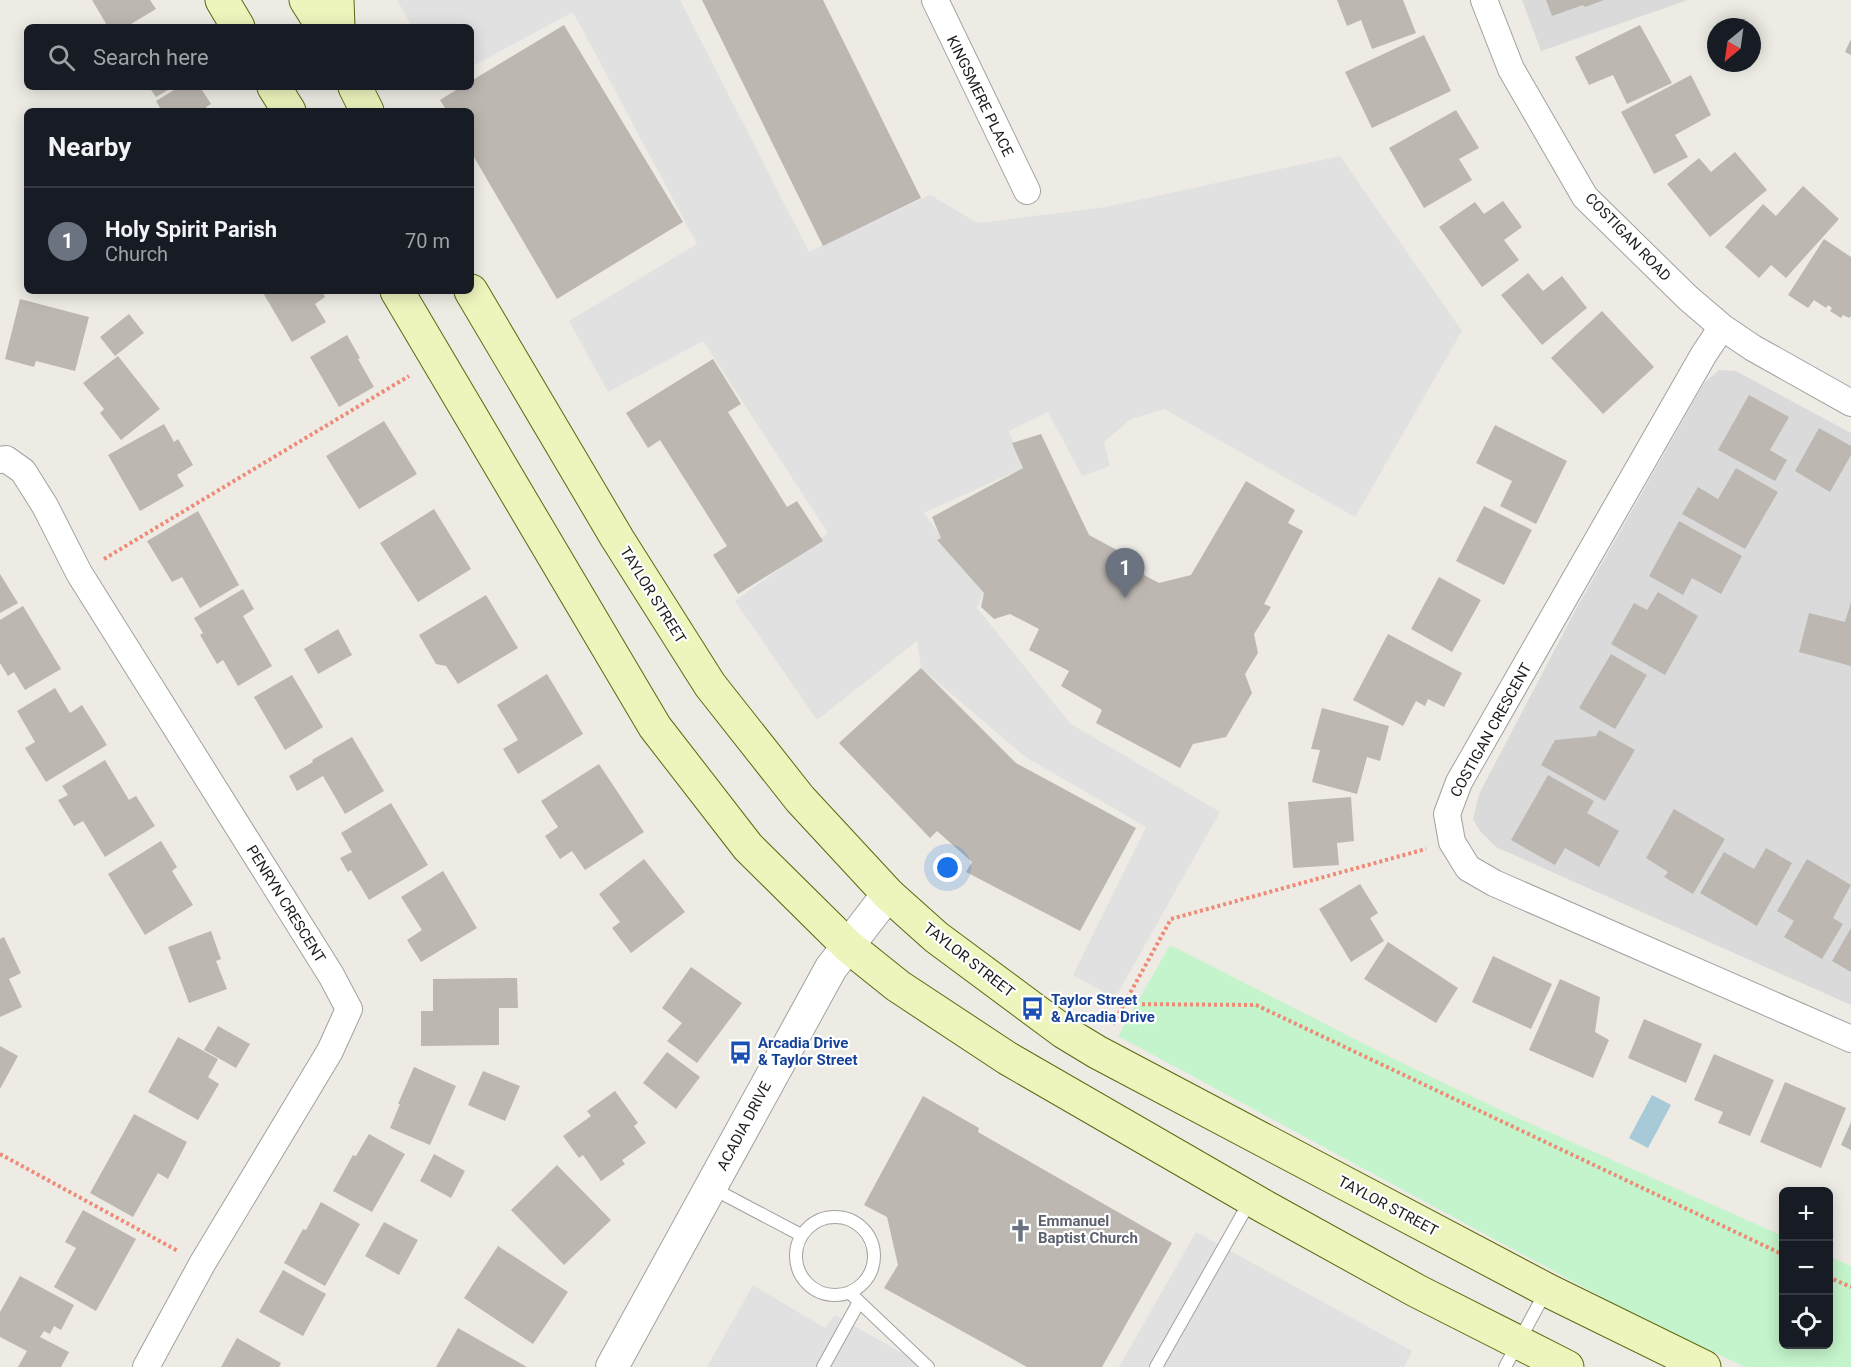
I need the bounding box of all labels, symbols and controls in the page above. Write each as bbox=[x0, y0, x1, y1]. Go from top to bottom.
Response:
north arrow bbox=[1707, 18, 1761, 72]
search box bbox=[24, 24, 474, 90]
street label: KINGSMERE PLACE bbox=[943, 33, 1017, 160]
icon: search bbox=[45, 41, 78, 74]
text: Search here bbox=[93, 45, 209, 70]
text: Nearby bbox=[48, 132, 131, 162]
street label: COSTIGAN ROAD bbox=[1581, 189, 1675, 285]
text: Holy Spirit Parish bbox=[105, 217, 277, 242]
text: 1 bbox=[62, 229, 73, 253]
text: 70 m bbox=[405, 229, 450, 253]
text: Church bbox=[105, 242, 168, 266]
street label: TAYLOR STREET bbox=[616, 543, 690, 647]
pin: 1 bbox=[1106, 548, 1144, 598]
street label: COSTIGAN CRESCENT bbox=[1447, 660, 1535, 800]
street label: PENRYN CRESCENT bbox=[243, 842, 329, 966]
your location bbox=[933, 853, 962, 882]
street label: TAYLOR STREET bbox=[920, 919, 1018, 1001]
place label: Taylor Street & Arcadia Drive bbox=[1051, 991, 1155, 1026]
bus stop icon: Taylor Street & Arcadia Drive bbox=[1020, 996, 1046, 1022]
place label: Arcadia Drive & Taylor Street bbox=[758, 1034, 857, 1069]
bus stop icon: Arcadia Drive & Taylor Street bbox=[727, 1039, 753, 1065]
street label: ACADIA DRIVE bbox=[713, 1078, 775, 1174]
street label: TAYLOR STREET bbox=[1335, 1172, 1441, 1240]
map controls bbox=[1779, 1187, 1833, 1349]
button: + bbox=[1779, 1187, 1833, 1241]
place label: Emmanuel Baptist Church bbox=[1038, 1212, 1138, 1247]
church icon: Emmanuel Baptist Church bbox=[1007, 1217, 1033, 1243]
button: − bbox=[1779, 1241, 1833, 1295]
button: locate bbox=[1779, 1295, 1833, 1349]

